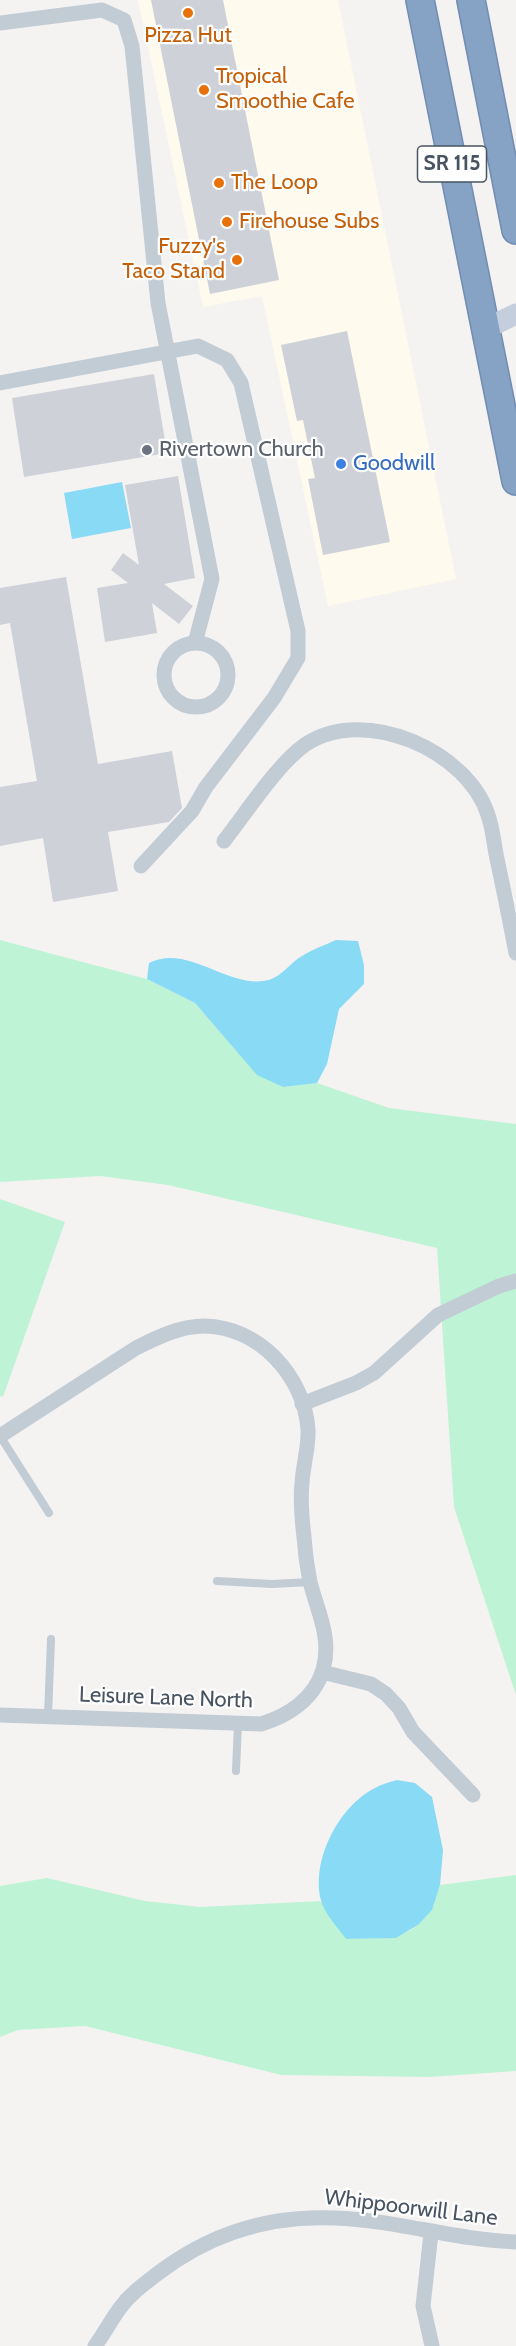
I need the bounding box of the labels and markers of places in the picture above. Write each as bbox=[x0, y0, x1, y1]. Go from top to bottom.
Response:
marker: Pizza Hut bbox=[181, 6, 195, 20]
place label: Pizza Hut bbox=[144, 23, 232, 49]
place label: Tropical Smoothie Cafe bbox=[216, 64, 355, 116]
marker: Tropical Smoothie Cafe bbox=[197, 83, 211, 97]
place label: The Loop bbox=[231, 170, 318, 196]
marker: The Loop bbox=[212, 176, 226, 190]
place label: Firehouse Subs bbox=[239, 209, 379, 235]
marker: Firehouse Subs bbox=[220, 215, 234, 229]
place label: Fuzzy's Taco Stand bbox=[122, 234, 225, 286]
marker: Fuzzy's Taco Stand bbox=[230, 253, 244, 267]
place label: Rivertown Church bbox=[159, 437, 324, 463]
marker: Rivertown Church bbox=[140, 443, 154, 457]
place label: Goodwill bbox=[353, 451, 435, 477]
marker: Goodwill bbox=[334, 457, 348, 471]

